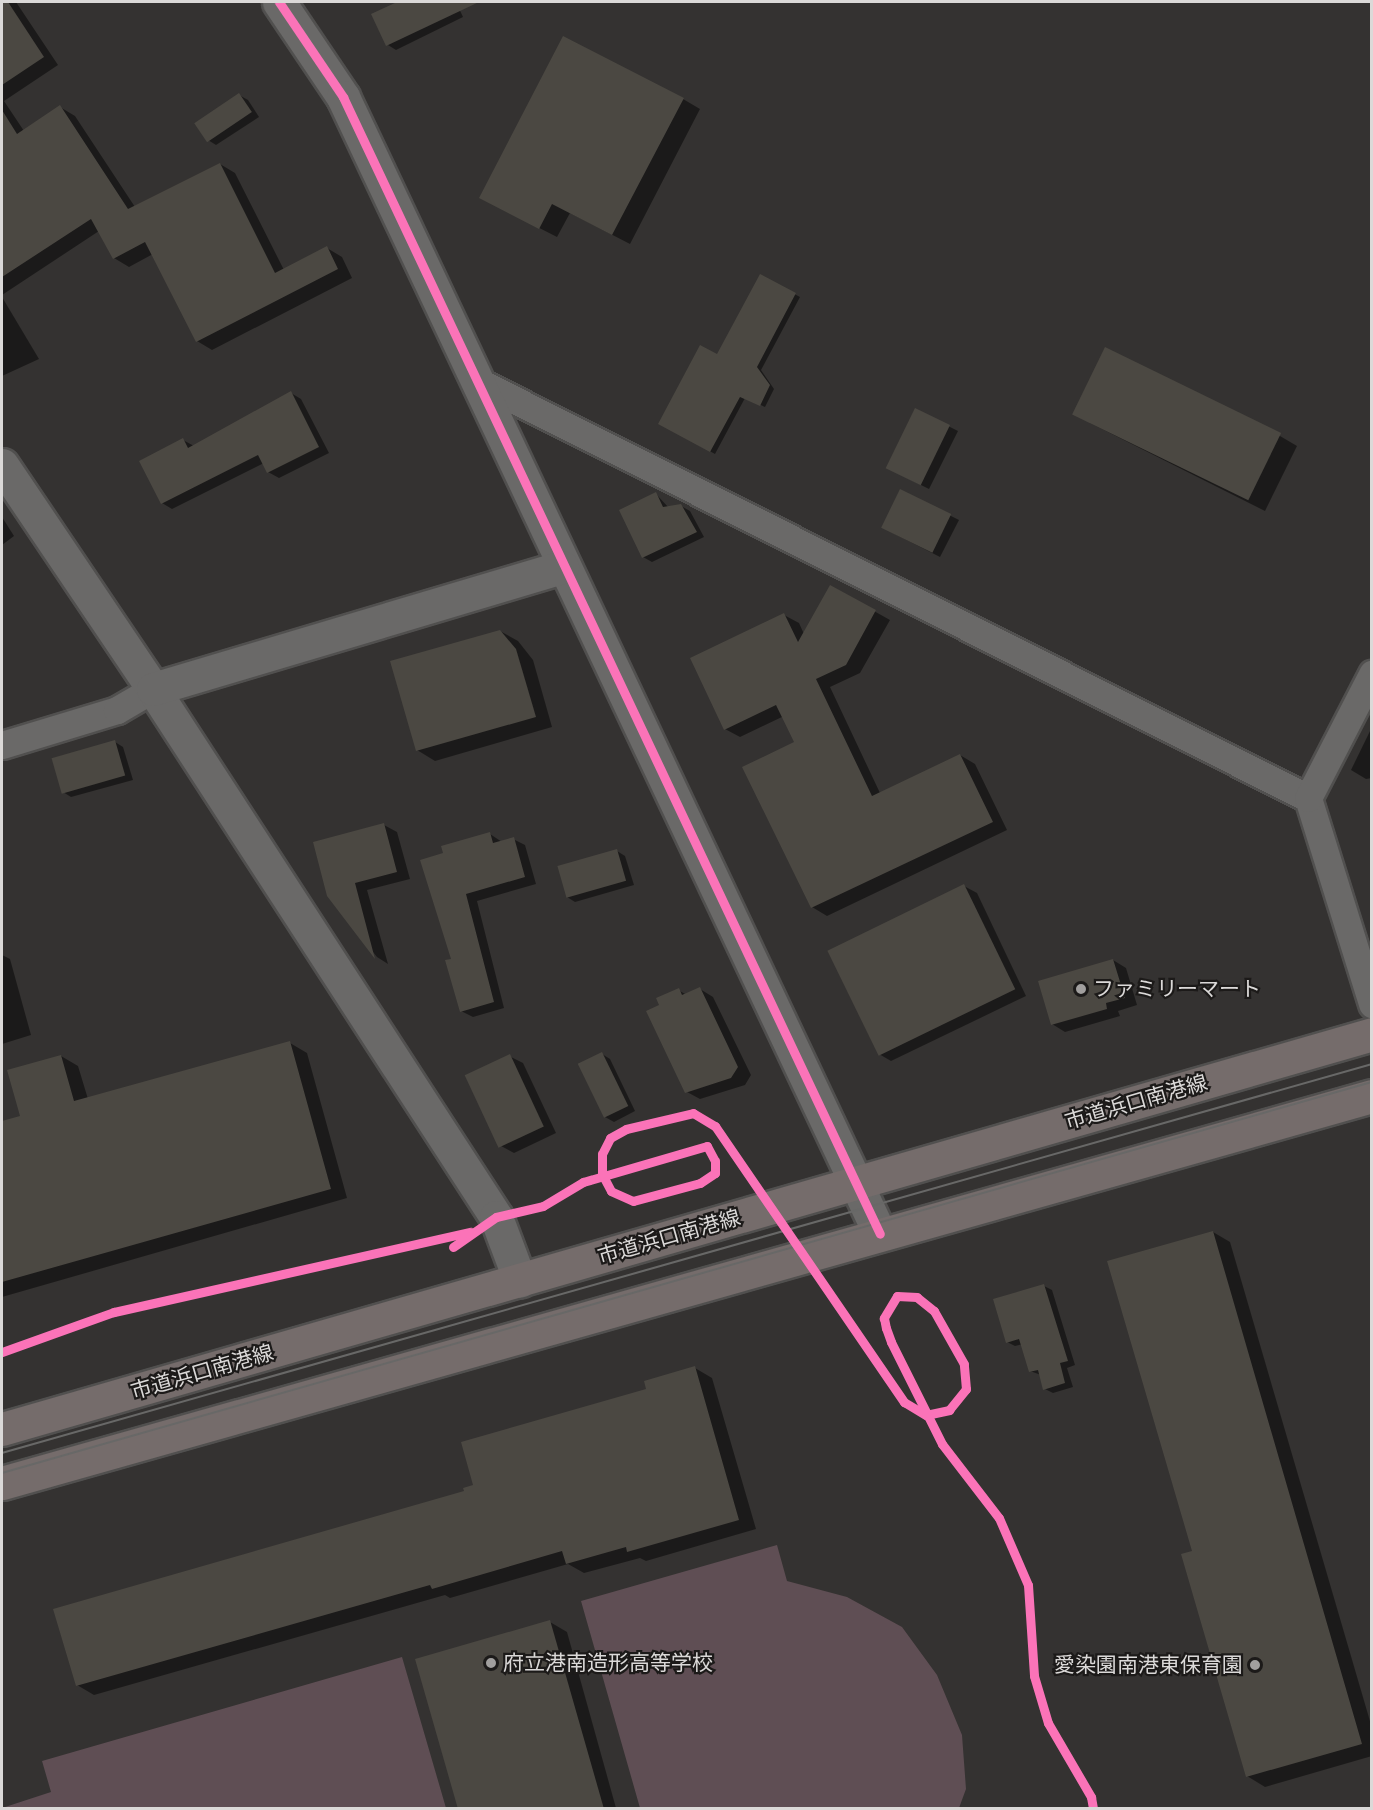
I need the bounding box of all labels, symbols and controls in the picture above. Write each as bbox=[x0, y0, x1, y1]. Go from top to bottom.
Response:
place label: ファミリーマート bbox=[1093, 976, 1261, 1002]
marker: ファミリーマート bbox=[1074, 982, 1088, 996]
street label: 市道浜口南港線 bbox=[1062, 1070, 1210, 1134]
street label: 市道浜口南港線 bbox=[595, 1205, 743, 1269]
street label: 市道浜口南港線 bbox=[128, 1340, 276, 1404]
place label: 府立港南造形高等学校 bbox=[503, 1650, 713, 1676]
place label: 愛染園南港東保育園 bbox=[1054, 1652, 1243, 1678]
marker: 府立港南造形高等学校 bbox=[484, 1656, 498, 1670]
marker: 愛染園南港東保育園 bbox=[1248, 1658, 1262, 1672]

